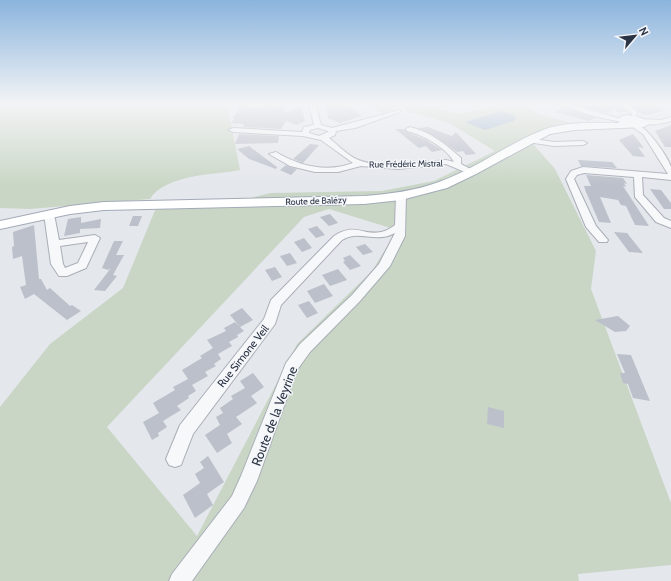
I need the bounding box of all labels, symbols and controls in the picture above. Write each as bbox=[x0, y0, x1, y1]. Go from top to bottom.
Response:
north arrow bbox=[615, 16, 655, 56]
text: N bbox=[636, 25, 652, 38]
street label: Rue Frédéric Mistral bbox=[369, 157, 444, 170]
street label: Route de Balézy bbox=[285, 194, 347, 207]
street label: Rue Simone Veil bbox=[214, 322, 272, 390]
street label: Route de la Veyrine bbox=[248, 364, 301, 468]

